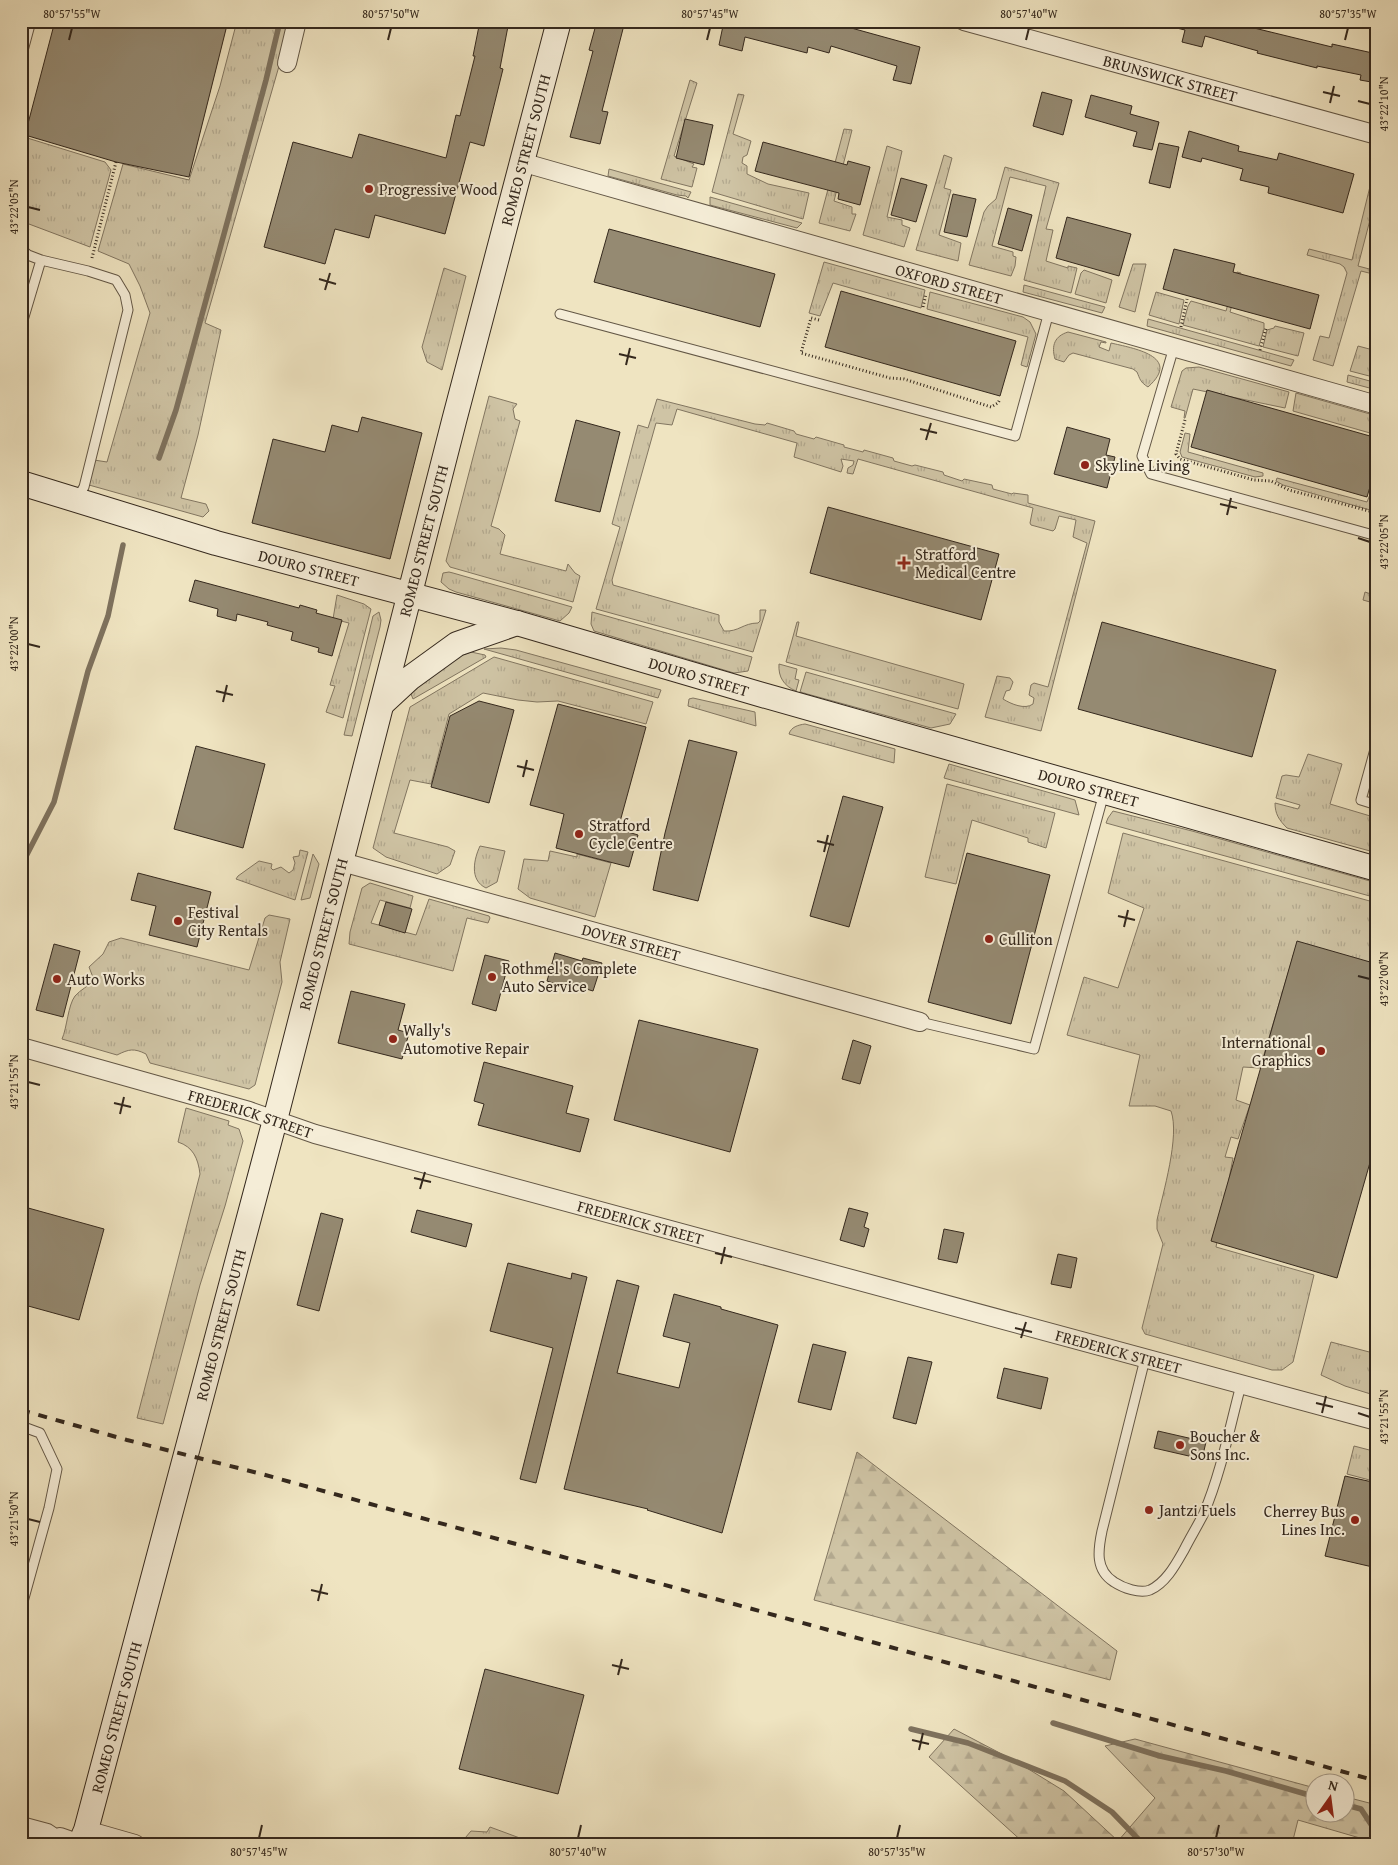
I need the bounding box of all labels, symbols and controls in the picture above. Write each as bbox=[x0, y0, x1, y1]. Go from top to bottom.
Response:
text: 80°57'55"W bbox=[43, 5, 102, 22]
text: 80°57'50"W bbox=[362, 5, 421, 22]
text: 80°57'45"W bbox=[681, 5, 740, 22]
text: 80°57'40"W bbox=[1000, 5, 1059, 22]
text: 80°57'35"W bbox=[1319, 5, 1378, 22]
street label: BRUNSWICK STREET bbox=[1100, 48, 1240, 108]
street label: ROMEO STREET SOUTH bbox=[494, 71, 557, 228]
text: 43°22'10"N bbox=[1375, 76, 1392, 132]
place label: Progressive Wood bbox=[379, 177, 498, 201]
text: 43°22'05"N bbox=[5, 179, 22, 235]
marker: Progressive Wood bbox=[363, 183, 375, 195]
street label: OXFORD STREET bbox=[893, 257, 1006, 310]
place label: Skyline Living bbox=[1095, 453, 1190, 477]
marker: Skyline Living bbox=[1079, 459, 1091, 471]
street label: ROMEO STREET SOUTH bbox=[392, 462, 454, 619]
text: 43°22'05"N bbox=[1375, 514, 1392, 570]
place label: Stratford Medical Centre bbox=[915, 542, 1016, 584]
street label: DOURO STREET bbox=[256, 543, 362, 593]
marker: Stratford Medical Centre bbox=[897, 556, 911, 570]
text: 43°22'00"N bbox=[5, 616, 22, 672]
street label: DOURO STREET bbox=[646, 650, 752, 702]
street label: DOURO STREET bbox=[1035, 762, 1142, 813]
place label: Stratford Cycle Centre bbox=[589, 813, 673, 855]
marker: Stratford Cycle Centre bbox=[573, 828, 585, 840]
street label: ROMEO STREET SOUTH bbox=[292, 855, 354, 1012]
place label: Festival City Rentals bbox=[188, 900, 268, 942]
marker: Festival City Rentals bbox=[172, 915, 184, 927]
street label: DOVER STREET bbox=[579, 917, 683, 967]
place label: Culliton bbox=[999, 927, 1053, 951]
marker: Culliton bbox=[983, 933, 995, 945]
text: 43°22'00"N bbox=[1375, 951, 1392, 1007]
place label: Rothmel's Complete Auto Service bbox=[502, 956, 637, 998]
place label: Auto Works bbox=[67, 967, 145, 991]
marker: Rothmel's Complete Auto Service bbox=[486, 971, 498, 983]
marker: Auto Works bbox=[51, 973, 63, 985]
place label: Wally's Automotive Repair bbox=[403, 1018, 530, 1060]
place label: International Graphics bbox=[1221, 1030, 1312, 1072]
marker: Wally's Automotive Repair bbox=[387, 1033, 399, 1045]
marker: International Graphics bbox=[1315, 1045, 1327, 1057]
text: 43°21'55"N bbox=[5, 1054, 22, 1110]
street label: FREDERICK STREET bbox=[185, 1082, 316, 1144]
street label: FREDERICK STREET bbox=[575, 1193, 706, 1251]
street label: ROMEO STREET SOUTH bbox=[189, 1246, 252, 1403]
street label: FREDERICK STREET bbox=[1053, 1323, 1184, 1380]
text: 43°21'55"N bbox=[1375, 1389, 1392, 1445]
place label: Boucher & Sons Inc. bbox=[1190, 1424, 1260, 1466]
marker: Boucher & Sons Inc. bbox=[1174, 1439, 1186, 1451]
text: 43°21'50"N bbox=[5, 1491, 22, 1547]
place label: Jantzi Fuels bbox=[1157, 1498, 1236, 1522]
place label: Cherrey Bus Lines Inc. bbox=[1264, 1499, 1345, 1541]
marker: Jantzi Fuels bbox=[1143, 1504, 1155, 1516]
marker: Cherrey Bus Lines Inc. bbox=[1349, 1514, 1361, 1526]
street label: ROMEO STREET SOUTH bbox=[84, 1638, 148, 1796]
north arrow bbox=[1306, 1772, 1356, 1822]
text: N bbox=[1326, 1775, 1341, 1796]
text: 80°57'45"W bbox=[230, 1843, 289, 1860]
text: 80°57'40"W bbox=[549, 1843, 608, 1860]
text: 80°57'35"W bbox=[868, 1843, 927, 1860]
text: 80°57'30"W bbox=[1187, 1843, 1246, 1860]

